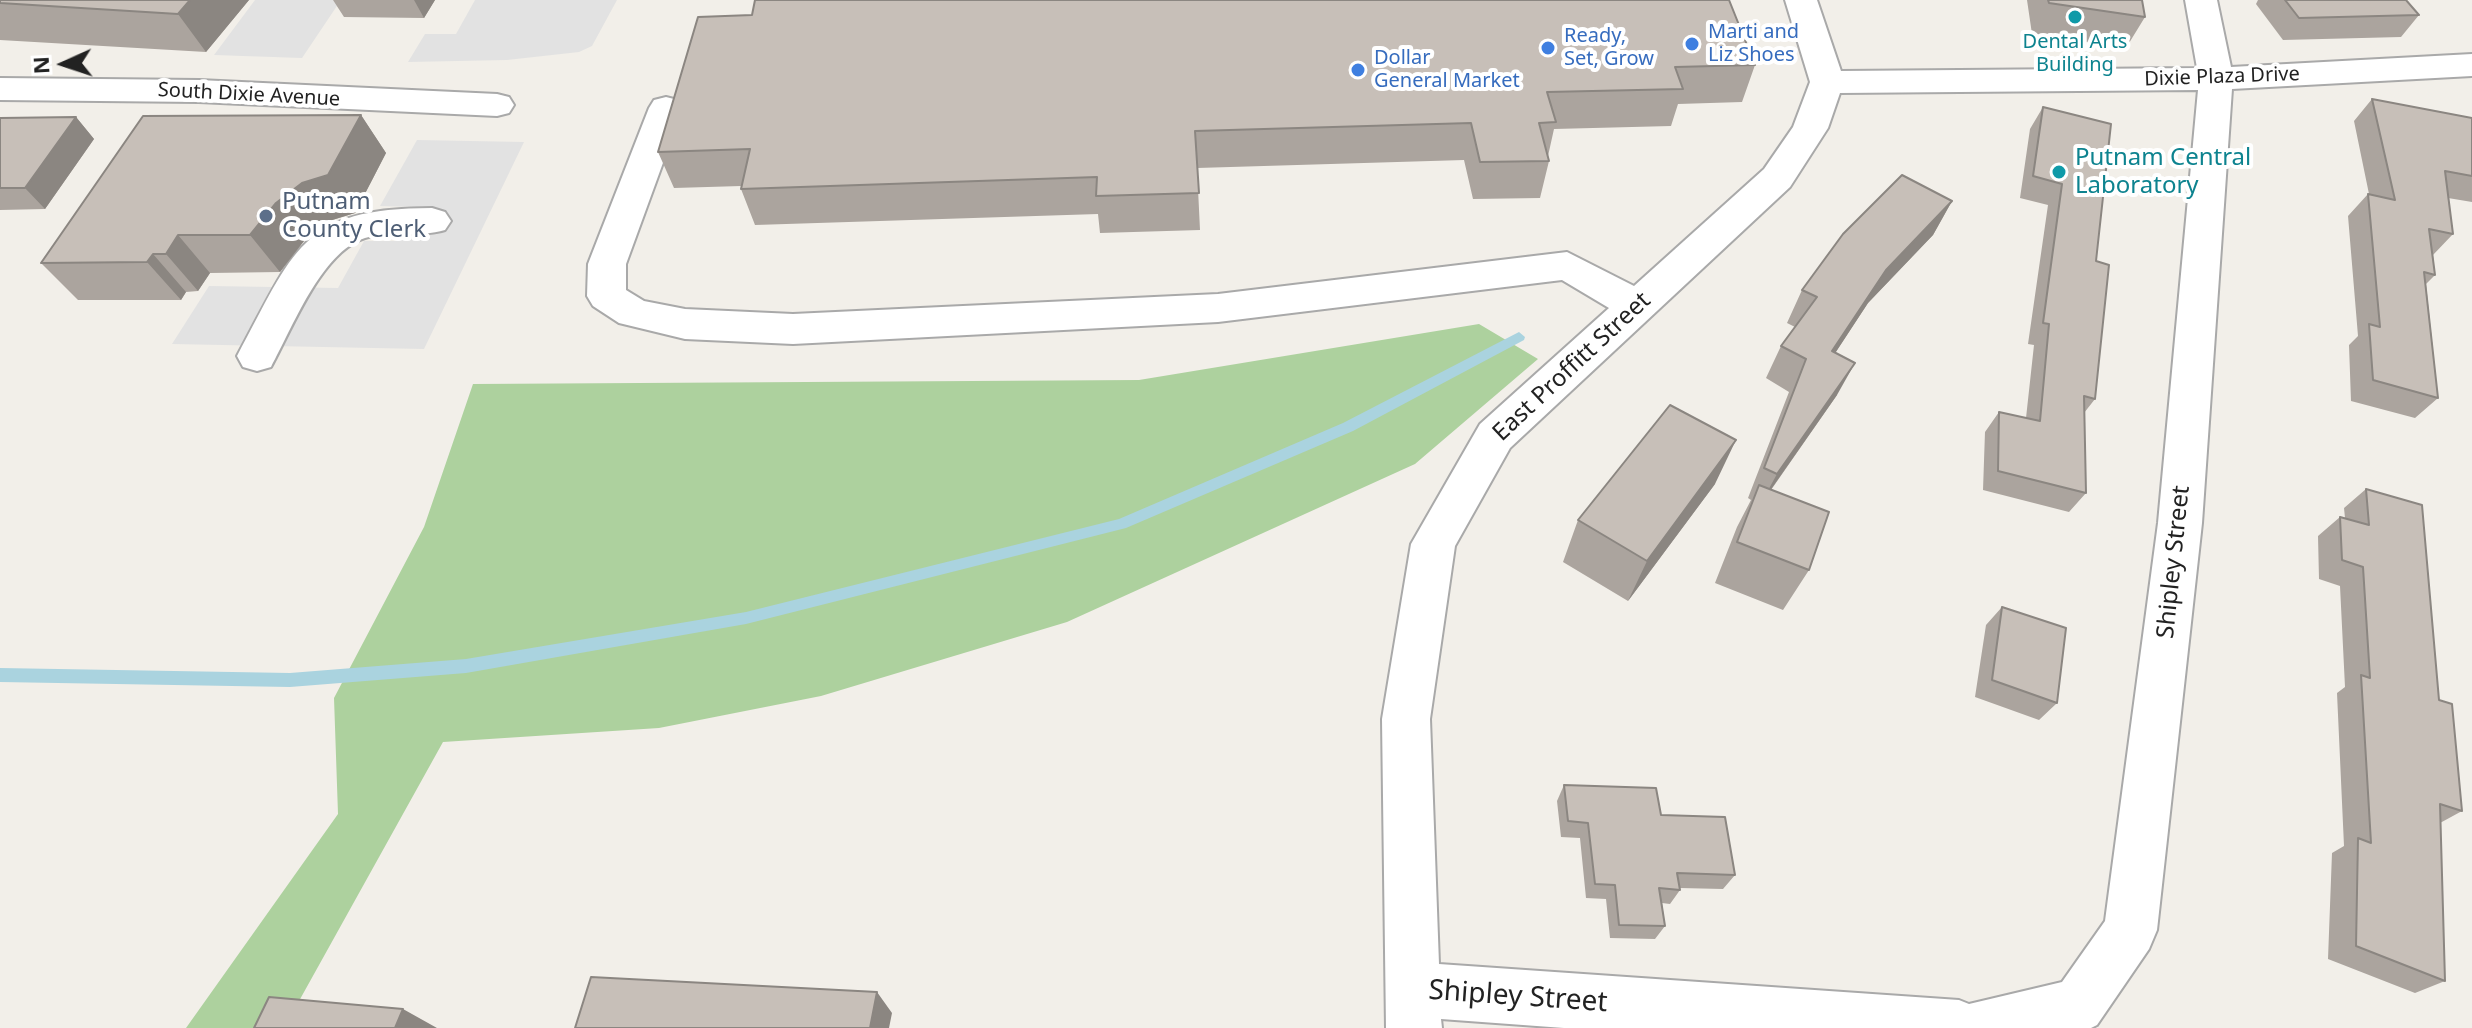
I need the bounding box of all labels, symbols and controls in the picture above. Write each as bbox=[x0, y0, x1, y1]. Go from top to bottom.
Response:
marker: Dental Arts Building bbox=[2066, 8, 2084, 26]
place label: Marti and Liz Shoes bbox=[1708, 20, 1799, 67]
north arrow bbox=[24, 24, 104, 104]
place label: Ready, Set, Grow bbox=[1564, 24, 1654, 71]
place label: Dental Arts Building bbox=[2023, 30, 2127, 77]
marker: Marti and Liz Shoes bbox=[1683, 35, 1701, 53]
marker: Ready, Set, Grow bbox=[1539, 39, 1557, 57]
place label: Dollar General Market bbox=[1374, 46, 1520, 93]
text: N bbox=[25, 56, 55, 75]
marker: Dollar General Market bbox=[1349, 61, 1367, 79]
street label: Dixie Plaza Drive bbox=[2144, 62, 2300, 92]
street label: South Dixie Avenue bbox=[157, 78, 341, 112]
place label: Putnam Central Laboratory bbox=[2075, 144, 2251, 200]
marker: Putnam Central Laboratory bbox=[2050, 163, 2068, 181]
place label: Putnam County Clerk bbox=[282, 188, 426, 244]
marker: Putnam County Clerk bbox=[257, 207, 275, 225]
street label: East Proffitt Street bbox=[1487, 287, 1657, 447]
street label: Shipley Street bbox=[2152, 484, 2196, 640]
street label: Shipley Street bbox=[1427, 974, 1609, 1020]

